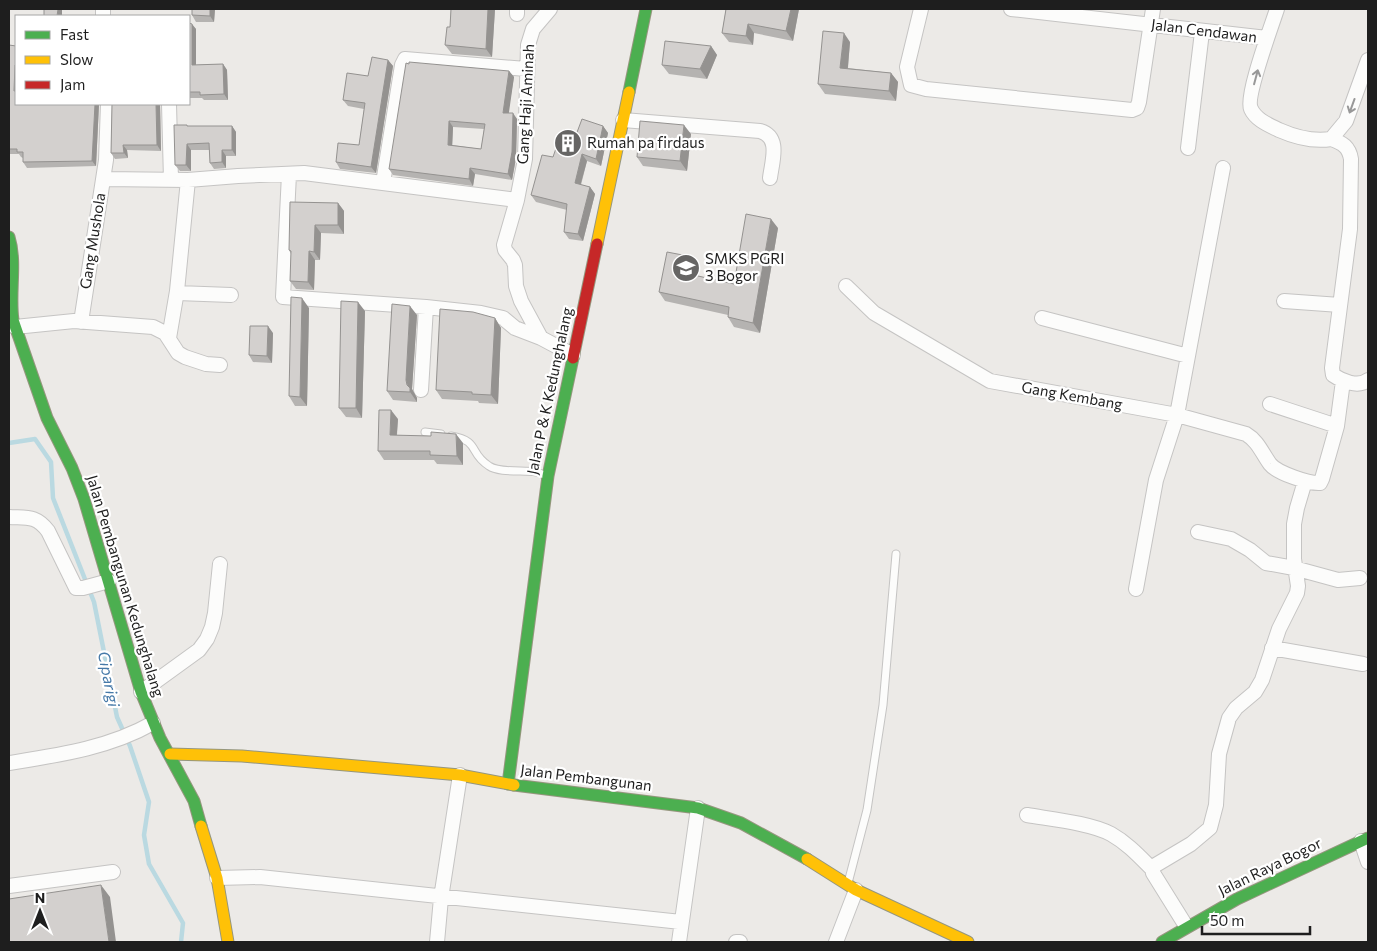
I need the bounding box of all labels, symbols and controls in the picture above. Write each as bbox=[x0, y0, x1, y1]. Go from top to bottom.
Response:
legend bbox=[15, 15, 190, 105]
street label: Jalan Cendawan bbox=[1150, 15, 1258, 45]
text: Fast bbox=[60, 25, 89, 43]
street label: Gang Haji Aminah bbox=[513, 43, 537, 165]
text: Slow bbox=[60, 50, 93, 68]
one-way arrow bbox=[1252, 70, 1261, 86]
text: Jam bbox=[60, 75, 85, 93]
one-way arrow bbox=[1347, 98, 1356, 113]
building icon: Rumah pa firdaus bbox=[553, 128, 583, 158]
place label: Rumah pa firdaus bbox=[587, 133, 705, 151]
street label: Gang Mushola bbox=[76, 191, 109, 290]
place label: SMKS PGRI 3 Bogor bbox=[705, 249, 785, 284]
school or university icon: SMKS PGRI 3 Bogor bbox=[671, 253, 701, 283]
street label: Jalan P & K Kedunghalang bbox=[522, 306, 576, 476]
street label: Gang Kembang bbox=[1020, 377, 1124, 413]
street label: Jalan Pembangunan Kedunghalang bbox=[84, 473, 168, 699]
water label: Ciparigi bbox=[95, 650, 124, 709]
street label: Jalan Pembangunan bbox=[519, 760, 653, 794]
street label: Jalan Raya Bogor bbox=[1215, 833, 1324, 899]
north arrow bbox=[15, 886, 65, 936]
text: N bbox=[35, 889, 45, 906]
scale bar bbox=[1202, 904, 1310, 936]
text: 50 m bbox=[1210, 911, 1244, 929]

